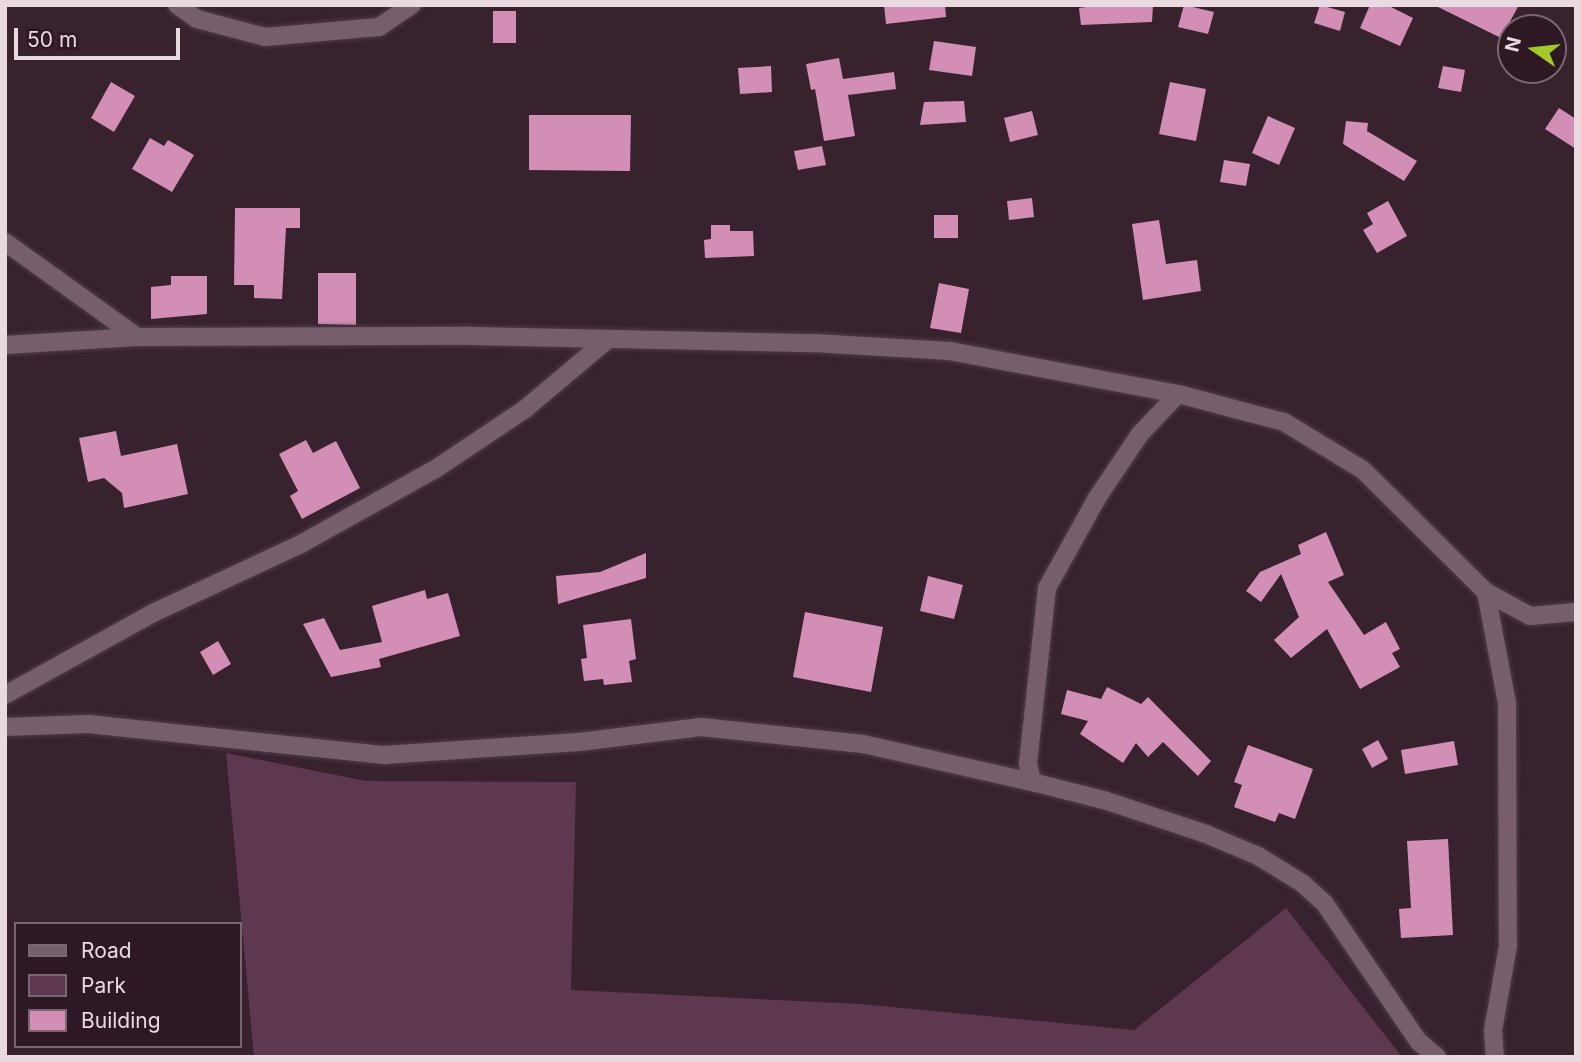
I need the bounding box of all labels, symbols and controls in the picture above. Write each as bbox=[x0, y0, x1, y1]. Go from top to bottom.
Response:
scale bar bbox=[18, 14, 184, 58]
north arrow bbox=[1497, 14, 1567, 84]
text: 50 m bbox=[27, 27, 77, 52]
text: N bbox=[1500, 34, 1526, 54]
legend bbox=[14, 922, 242, 1048]
text: Road bbox=[81, 938, 132, 963]
text: Park bbox=[81, 973, 126, 998]
text: Building bbox=[81, 1008, 161, 1033]

